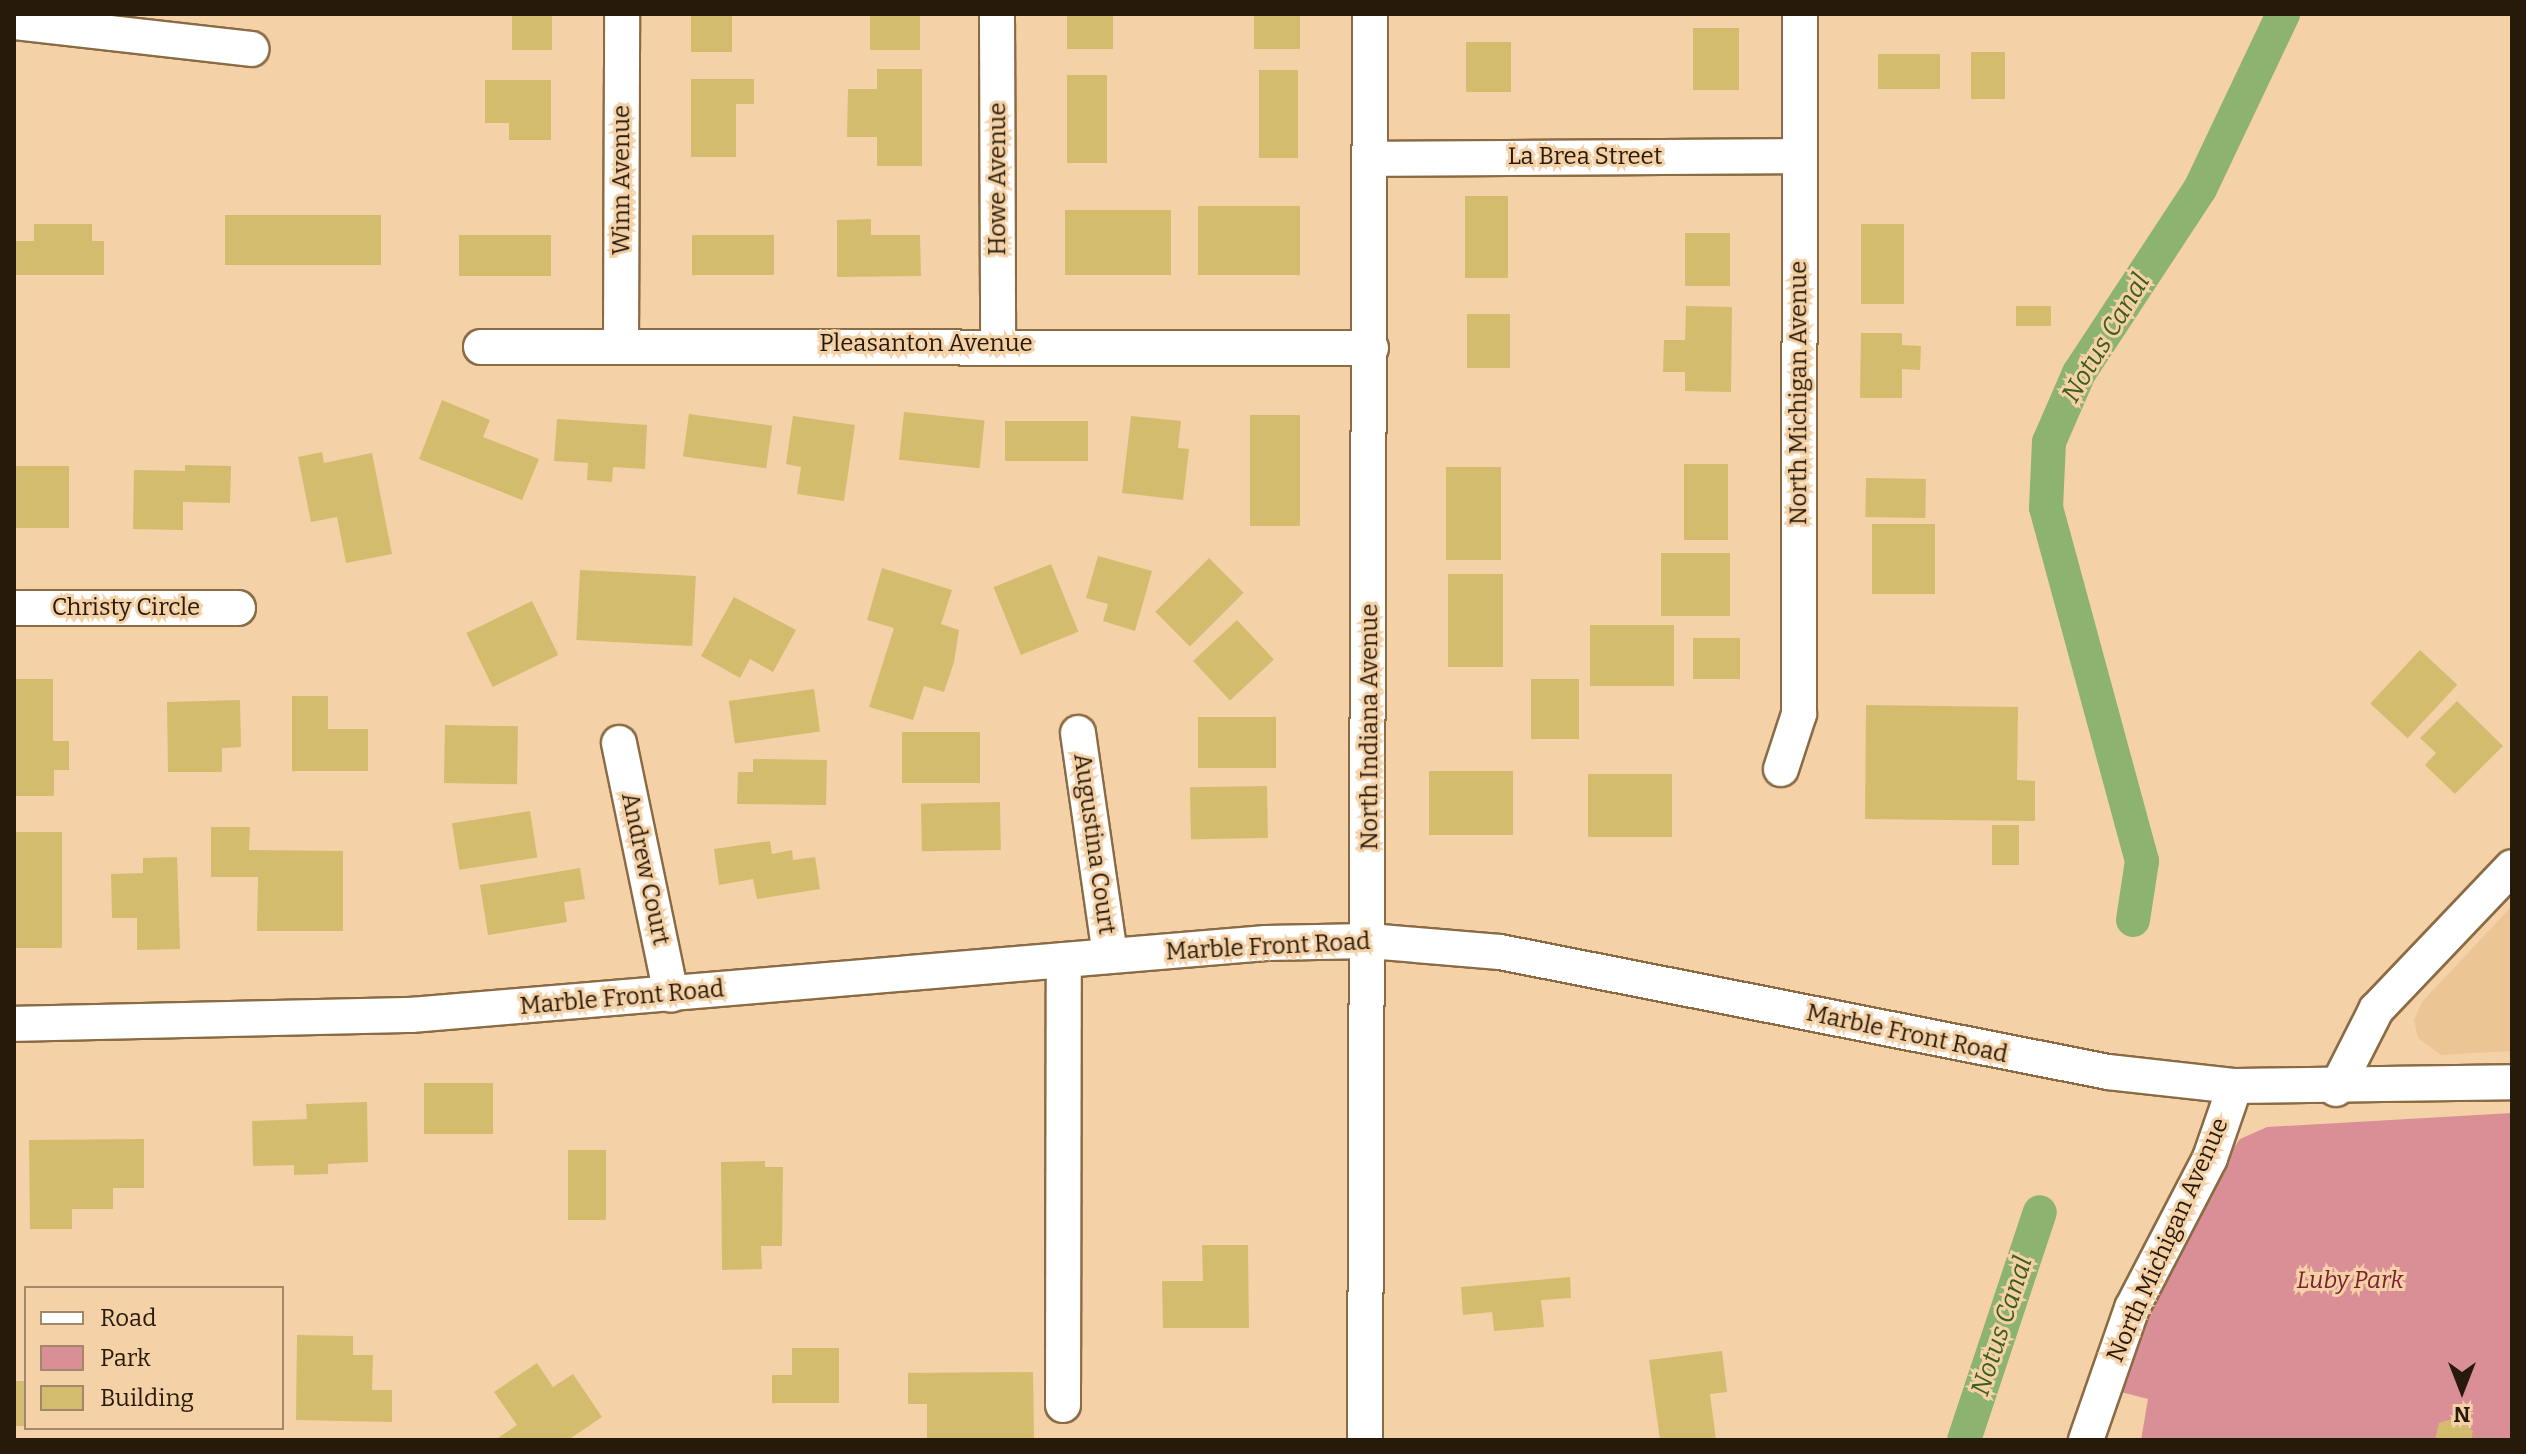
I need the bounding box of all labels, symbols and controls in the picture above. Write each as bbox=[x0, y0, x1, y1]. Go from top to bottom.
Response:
street label: Howe Avenue bbox=[984, 102, 1012, 256]
street label: Winn Avenue bbox=[608, 105, 636, 255]
street label: La Brea Street bbox=[1508, 143, 1662, 171]
street label: North Michigan Avenue bbox=[1785, 261, 1813, 525]
water label: Notus Canal bbox=[2055, 268, 2157, 408]
street label: Pleasanton Avenue bbox=[819, 330, 1033, 358]
street label: Christy Circle bbox=[52, 594, 200, 622]
street label: North Indiana Avenue bbox=[1356, 604, 1384, 850]
street label: Augustina Court bbox=[1067, 752, 1121, 936]
street label: Andrew Court bbox=[615, 790, 675, 948]
street label: Marble Front Road bbox=[1165, 927, 1371, 967]
street label: Marble Front Road bbox=[519, 975, 725, 1021]
street label: Marble Front Road bbox=[1804, 999, 2010, 1069]
street label: North Michigan Avenue bbox=[2101, 1113, 2235, 1367]
water label: Notus Canal bbox=[1965, 1252, 2039, 1400]
park label: Luby Park bbox=[2296, 1267, 2404, 1295]
legend bbox=[24, 1286, 284, 1430]
text: Road bbox=[100, 1304, 156, 1332]
text: Park bbox=[100, 1344, 151, 1372]
north arrow bbox=[2422, 1350, 2502, 1430]
text: Building bbox=[100, 1384, 194, 1412]
text: N bbox=[2454, 1401, 2471, 1428]

